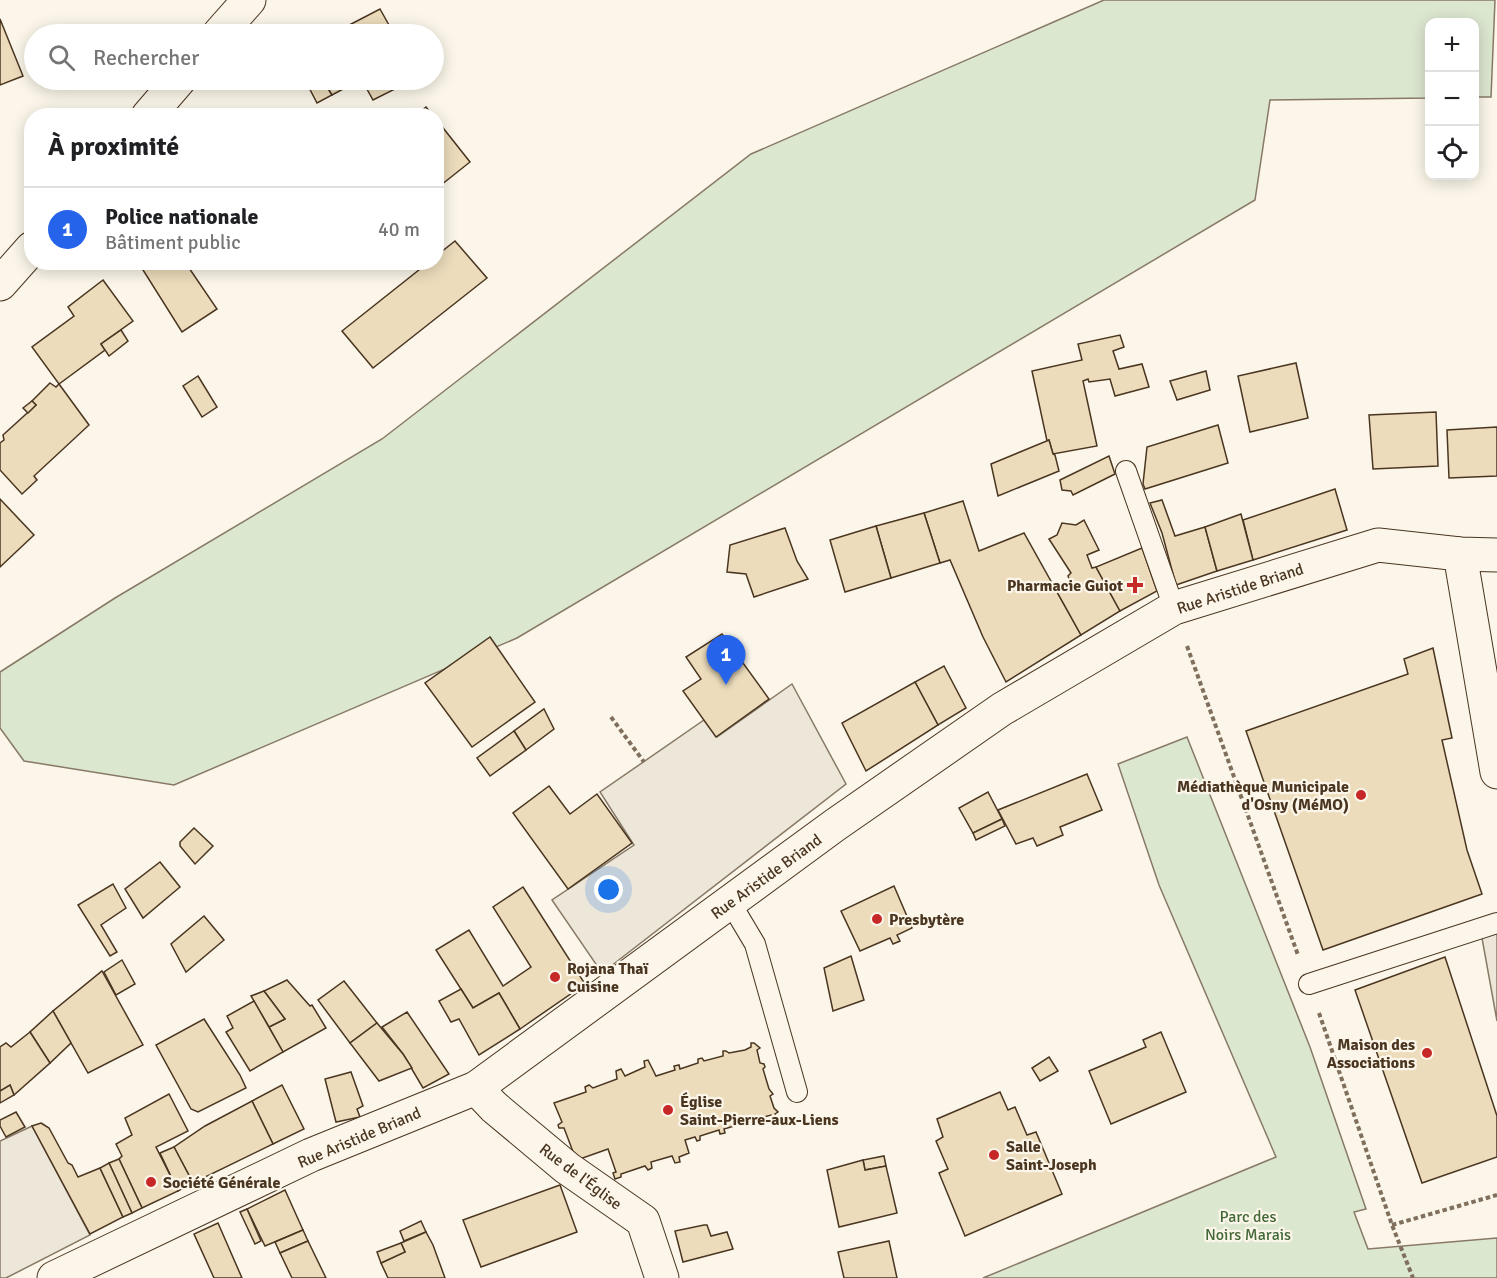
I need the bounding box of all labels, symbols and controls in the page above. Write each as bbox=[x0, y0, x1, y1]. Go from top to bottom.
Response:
map controls bbox=[1425, 18, 1479, 180]
button: + bbox=[1425, 18, 1479, 72]
search box bbox=[24, 24, 444, 90]
icon: search bbox=[45, 41, 78, 74]
text: Rechercher bbox=[93, 44, 199, 71]
button: − bbox=[1425, 72, 1479, 126]
button: locate bbox=[1425, 126, 1479, 180]
text: À proximité bbox=[48, 131, 179, 163]
text: Police nationale bbox=[105, 203, 259, 230]
text: 1 bbox=[62, 217, 73, 242]
text: 40 m bbox=[378, 217, 420, 242]
text: Bâtiment public bbox=[105, 230, 241, 255]
street label: Rue Aristide Briand bbox=[1174, 559, 1306, 619]
place label: Pharmacie Guiot bbox=[1007, 576, 1123, 596]
marker: Pharmacie Guiot bbox=[1128, 578, 1142, 592]
pin: 1 bbox=[706, 636, 746, 685]
place label: Médiathèque Municipale d'Osny (MéMO) bbox=[1177, 777, 1349, 815]
marker: Médiathèque Municipale d'Osny (MéMO) bbox=[1354, 788, 1368, 802]
street label: Rue Aristide Briand bbox=[707, 830, 826, 924]
your location bbox=[594, 875, 623, 904]
place label: Presbytère bbox=[889, 910, 964, 930]
marker: Presbytère bbox=[870, 912, 884, 926]
place label: Rojana Thaï Cuisine bbox=[567, 959, 650, 997]
marker: Rojana Thaï Cuisine bbox=[548, 970, 562, 984]
place label: Maison des Associations bbox=[1327, 1035, 1415, 1073]
marker: Maison des Associations bbox=[1420, 1046, 1434, 1060]
place label: Église Saint-Pierre-aux-Liens bbox=[680, 1092, 839, 1130]
street label: Rue Aristide Briand bbox=[295, 1103, 424, 1173]
marker: Église Saint-Pierre-aux-Liens bbox=[661, 1103, 675, 1117]
place label: Salle Saint-Joseph bbox=[1006, 1137, 1097, 1175]
street label: Rue de l'Église bbox=[535, 1139, 626, 1214]
marker: Salle Saint-Joseph bbox=[987, 1148, 1001, 1162]
place label: Société Générale bbox=[163, 1173, 280, 1193]
marker: Société Générale bbox=[144, 1175, 158, 1189]
park label: Parc des Noirs Marais bbox=[1205, 1207, 1291, 1245]

